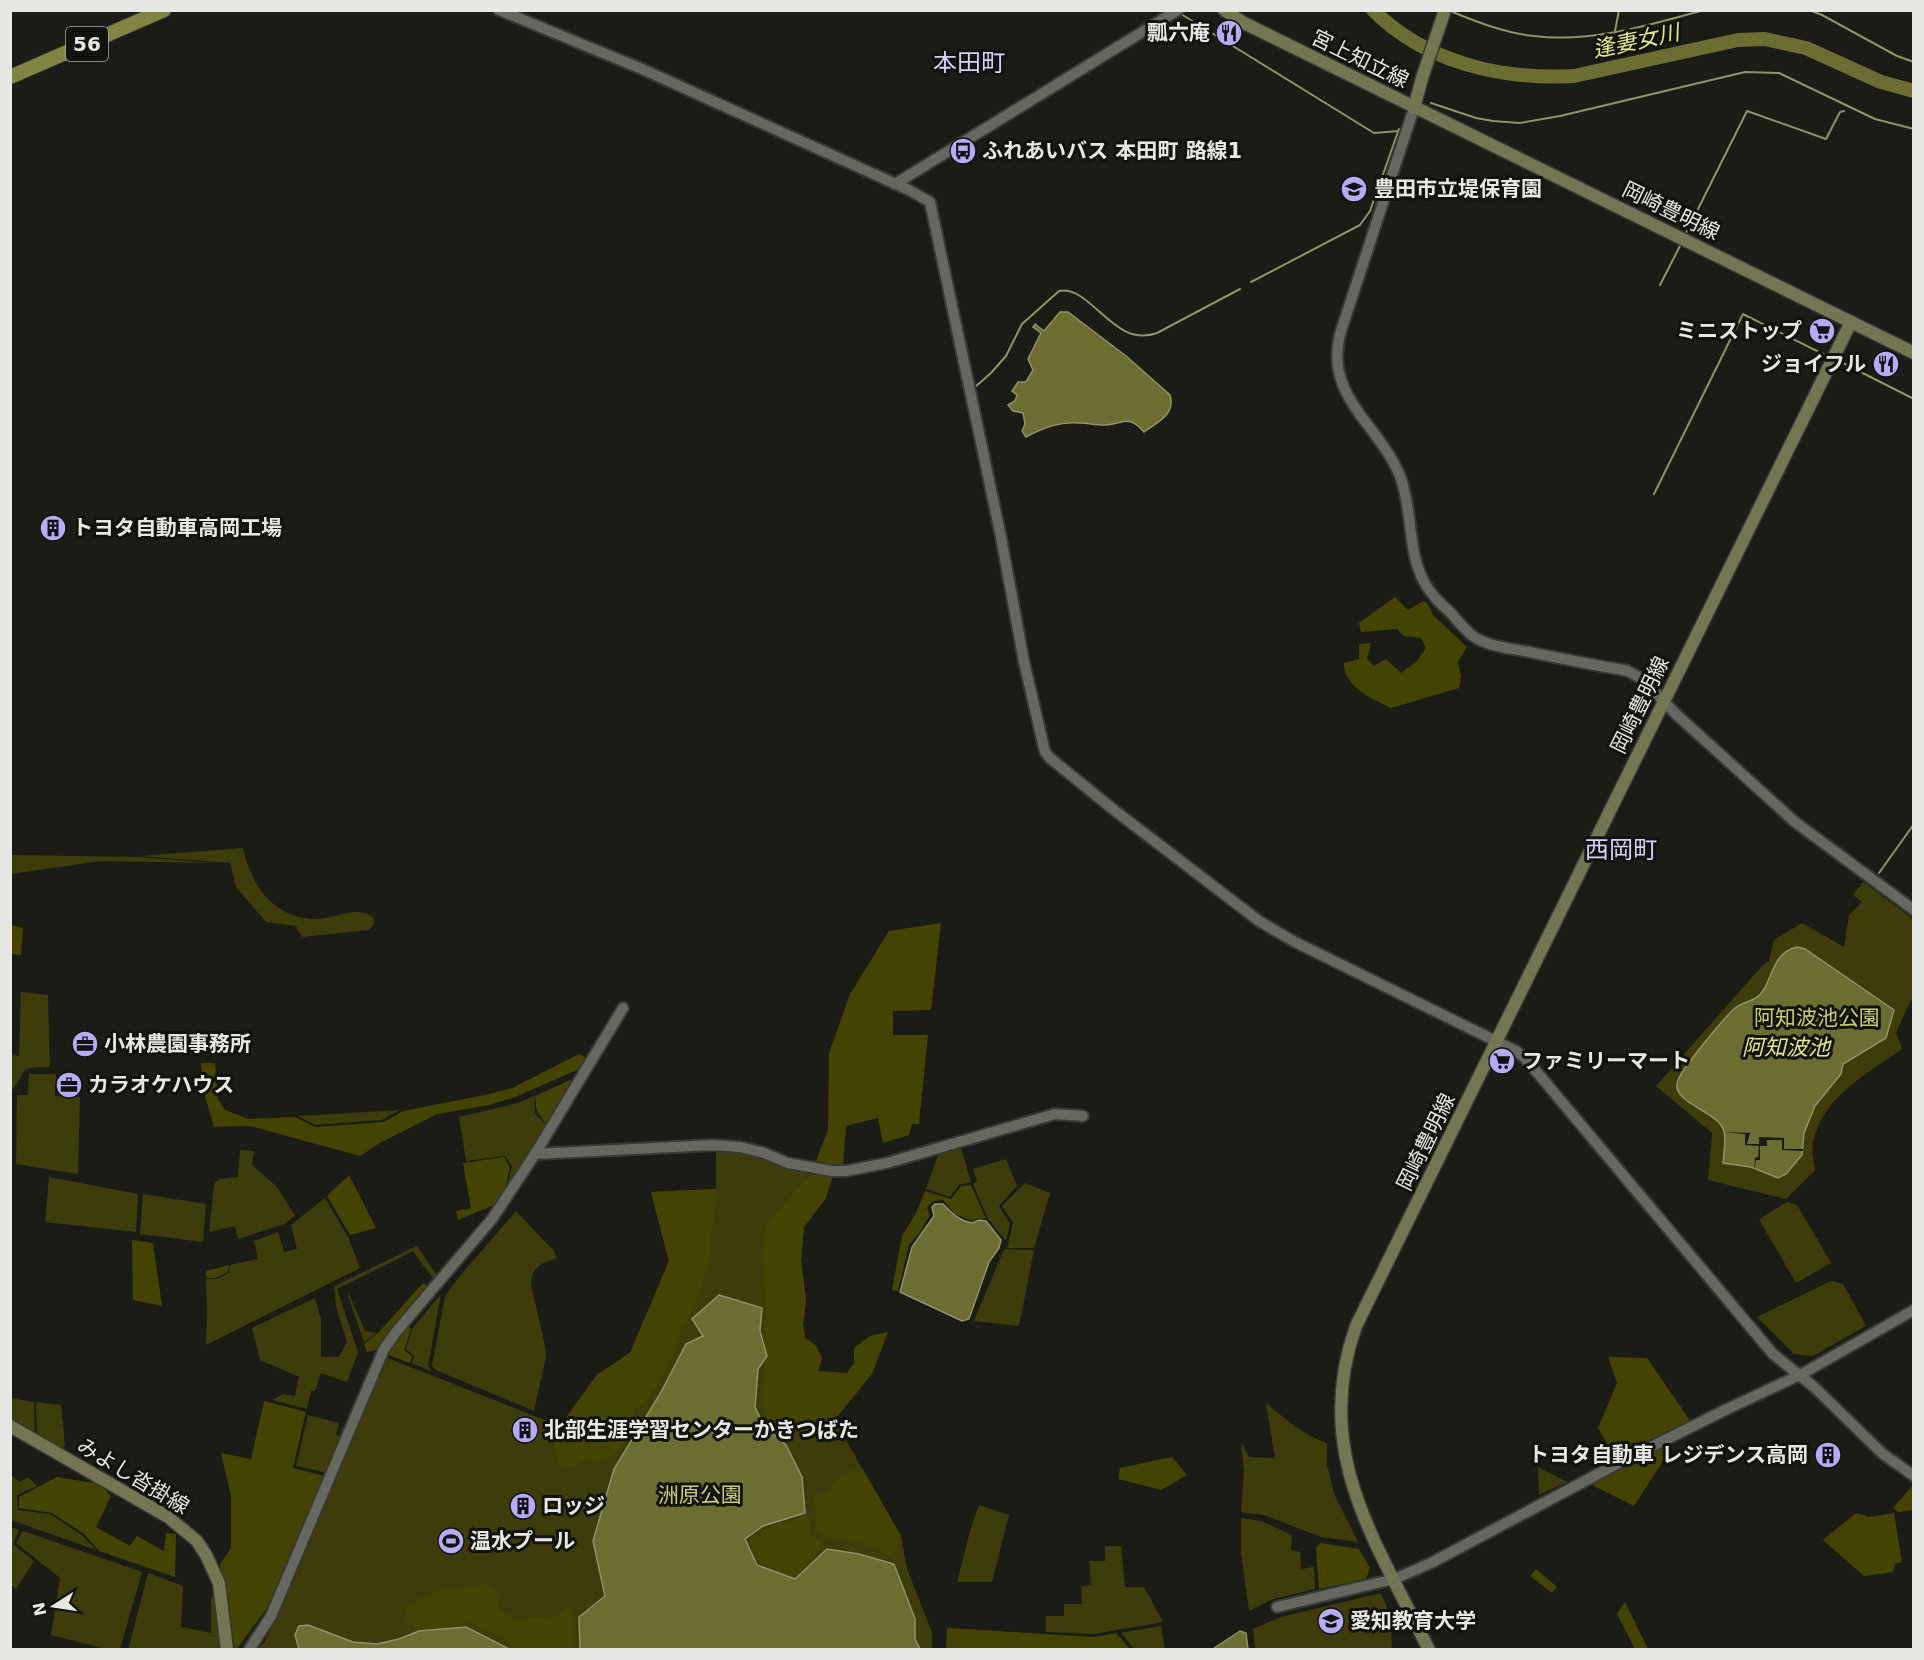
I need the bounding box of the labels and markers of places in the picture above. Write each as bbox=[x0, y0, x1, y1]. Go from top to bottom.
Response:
restaurant icon: 瓢六庵 bbox=[1214, 18, 1244, 48]
place label: 瓢六庵 bbox=[1147, 21, 1210, 45]
bus stop icon: ふれあいバス 本田町 路線1 bbox=[948, 136, 978, 166]
place label: ふれあいバス 本田町 路線1 bbox=[982, 139, 1242, 163]
school or university icon: 豊田市立堤保育園 bbox=[1339, 174, 1369, 204]
place label: 豊田市立堤保育園 bbox=[1374, 177, 1542, 201]
supermarket icon: ミニストップ bbox=[1807, 316, 1837, 346]
place label: ミニストップ bbox=[1676, 319, 1802, 343]
restaurant icon: ジョイフル bbox=[1871, 349, 1901, 379]
place label: ジョイフル bbox=[1761, 352, 1866, 376]
building icon: トヨタ自動車高岡工場 bbox=[38, 513, 68, 543]
place label: トヨタ自動車高岡工場 bbox=[72, 516, 282, 540]
office icon: 小林農園事務所 bbox=[70, 1029, 100, 1059]
place label: 小林農園事務所 bbox=[104, 1032, 251, 1056]
supermarket icon: ファミリーマート bbox=[1487, 1046, 1517, 1076]
place label: ファミリーマート bbox=[1522, 1049, 1690, 1073]
office icon: カラオケハウス bbox=[54, 1070, 84, 1100]
place label: カラオケハウス bbox=[88, 1073, 234, 1097]
building icon: 北部生涯学習センターかきつばた bbox=[510, 1415, 540, 1445]
place label: 北部生涯学習センターかきつばた bbox=[544, 1418, 859, 1442]
building icon: トヨタ自動車 レジデンス高岡 bbox=[1813, 1440, 1843, 1470]
place label: トヨタ自動車 レジデンス高岡 bbox=[1528, 1443, 1808, 1467]
building icon: ロッジ bbox=[508, 1491, 538, 1521]
place label: ロッジ bbox=[542, 1494, 605, 1518]
sports icon: 温水プール bbox=[436, 1526, 466, 1556]
place label: 温水プール bbox=[470, 1529, 575, 1553]
school or university icon: 愛知教育大学 bbox=[1316, 1606, 1346, 1636]
place label: 愛知教育大学 bbox=[1350, 1609, 1476, 1633]

